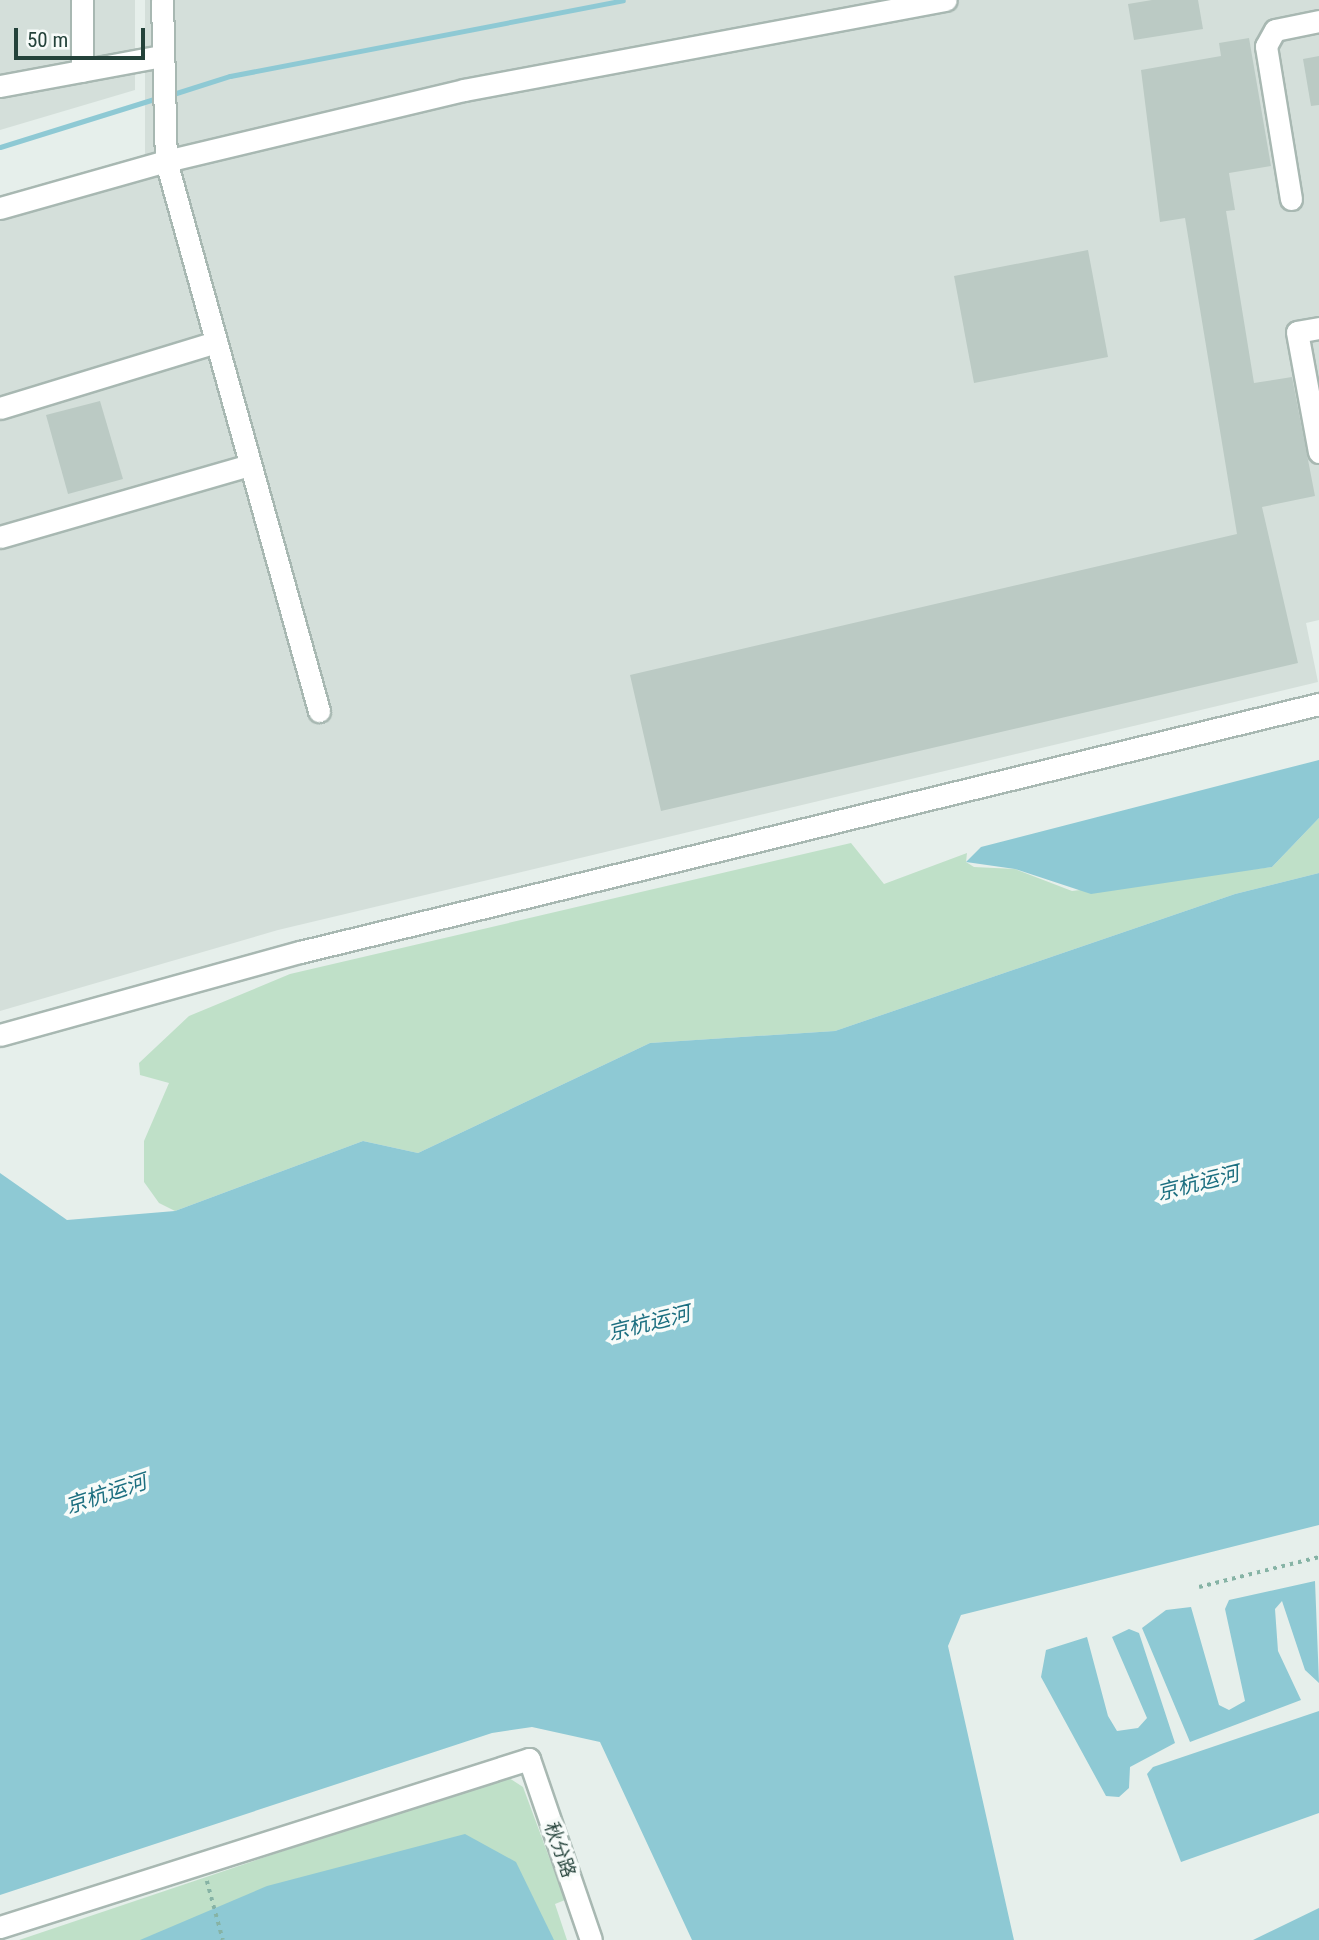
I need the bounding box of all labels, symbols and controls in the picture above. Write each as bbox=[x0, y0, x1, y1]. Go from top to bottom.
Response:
scale bar bbox=[18, 14, 149, 58]
text: 50 m bbox=[27, 28, 68, 52]
water label: 京杭运河 bbox=[1154, 1161, 1242, 1205]
water label: 京杭运河 bbox=[605, 1301, 693, 1345]
water label: 京杭运河 bbox=[62, 1469, 150, 1519]
street label: 秋分路 bbox=[540, 1819, 580, 1881]

